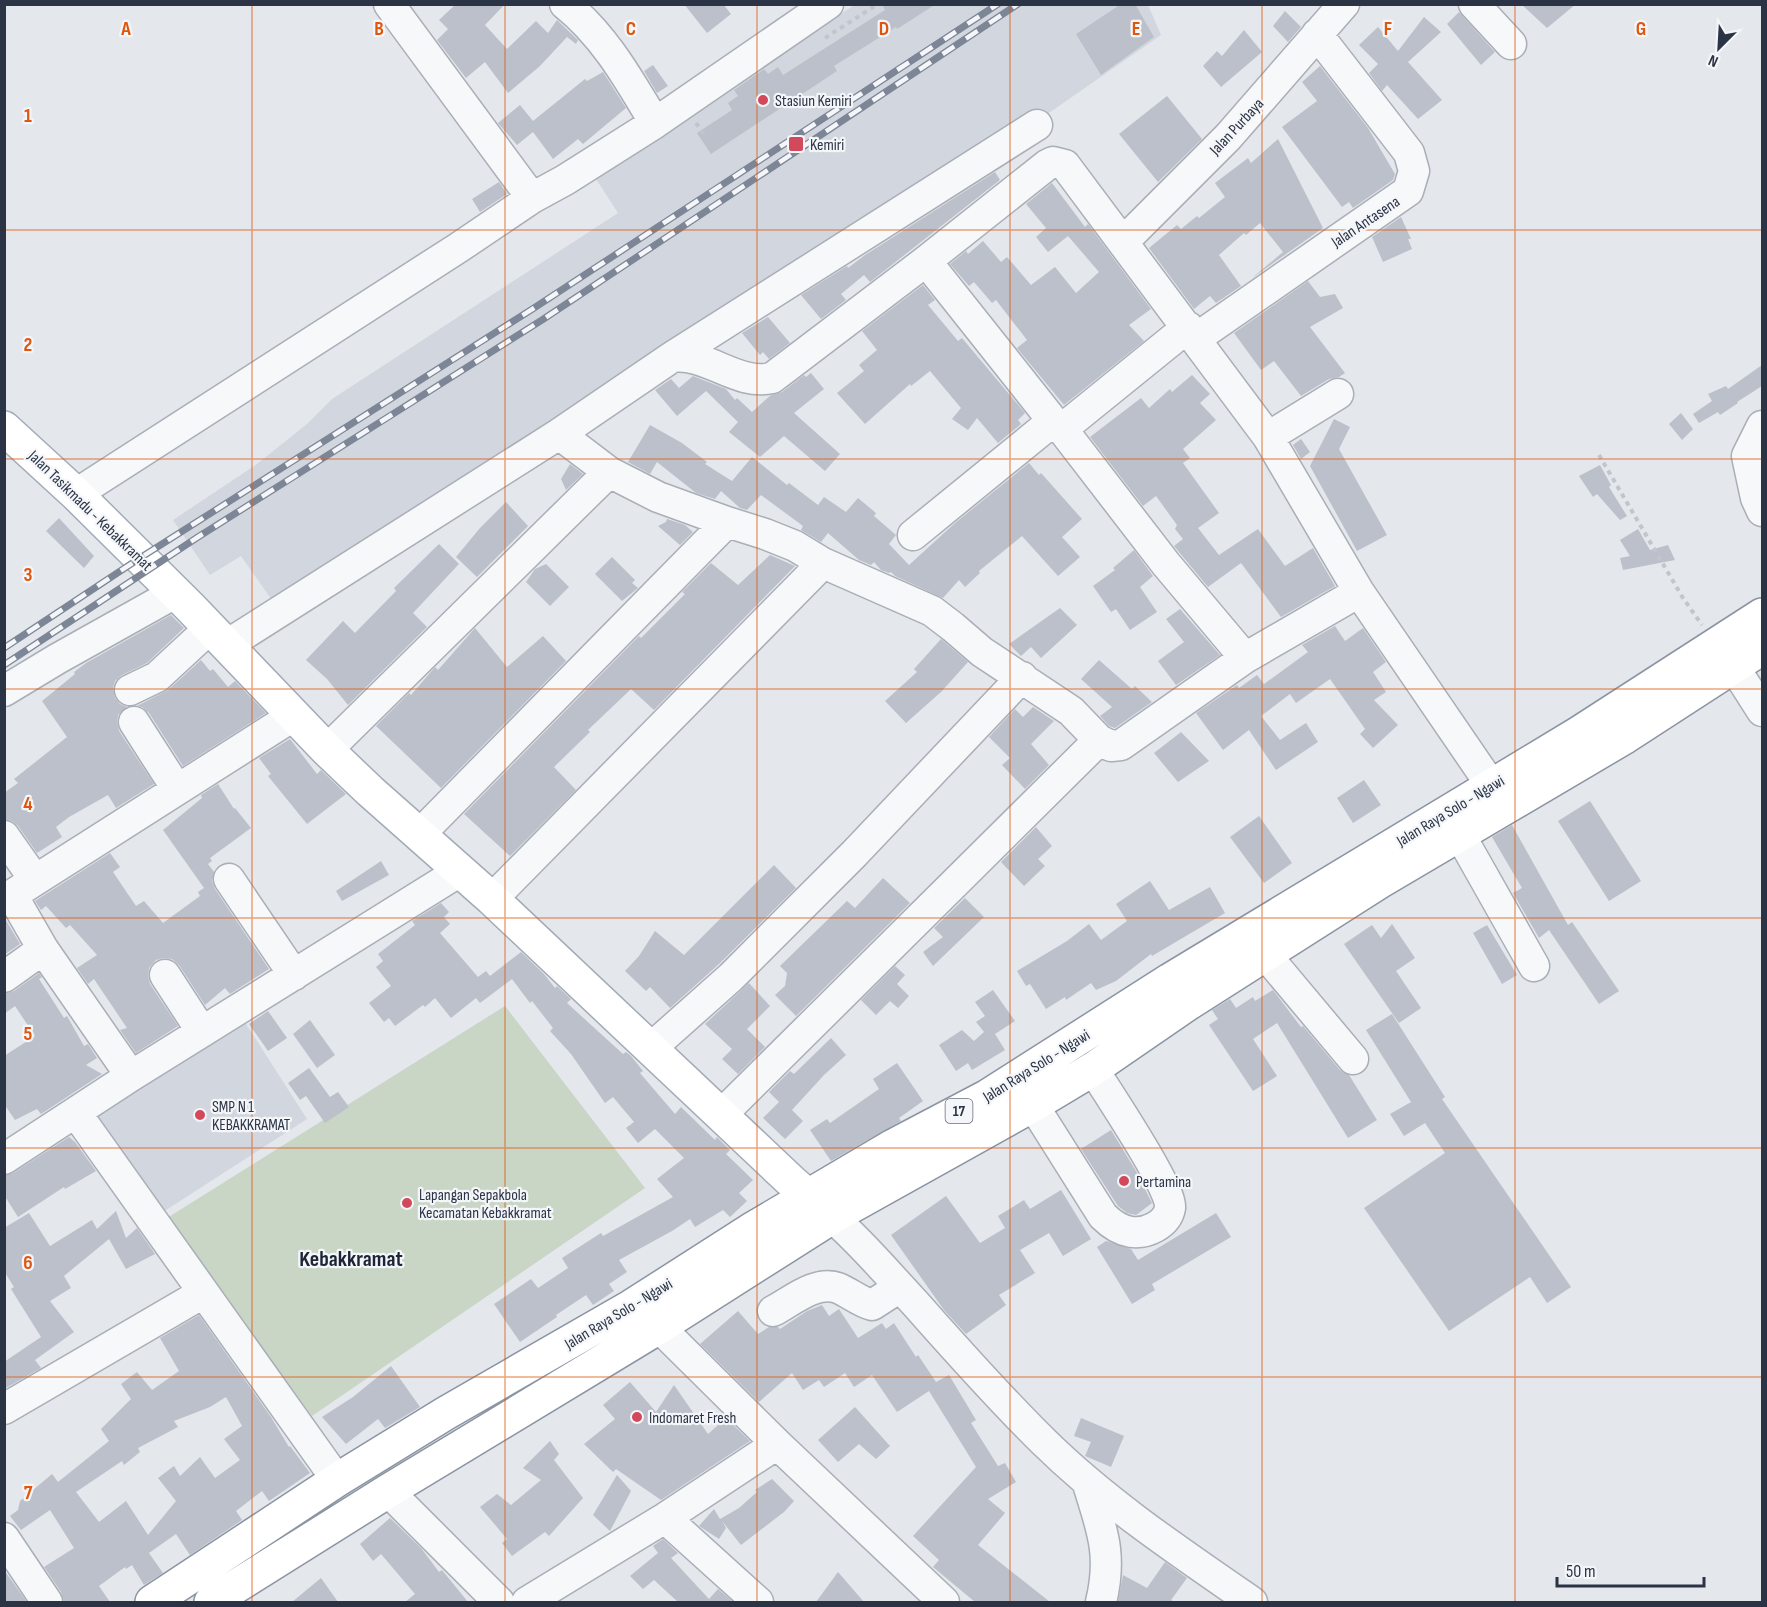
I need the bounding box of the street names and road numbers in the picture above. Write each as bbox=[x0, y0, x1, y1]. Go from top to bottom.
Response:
street label: Jalan Purbaya bbox=[1205, 95, 1268, 160]
street label: Jalan Antasena bbox=[1327, 192, 1404, 253]
street label: Jalan Tasikmadu - Kebakkramat bbox=[23, 446, 156, 575]
street label: Jalan Raya Solo - Ngawi bbox=[1393, 772, 1508, 851]
street label: Jalan Raya Solo - Ngawi bbox=[979, 1026, 1094, 1107]
road number: 17 bbox=[946, 1099, 972, 1123]
street label: Jalan Raya Solo - Ngawi bbox=[561, 1275, 676, 1354]

